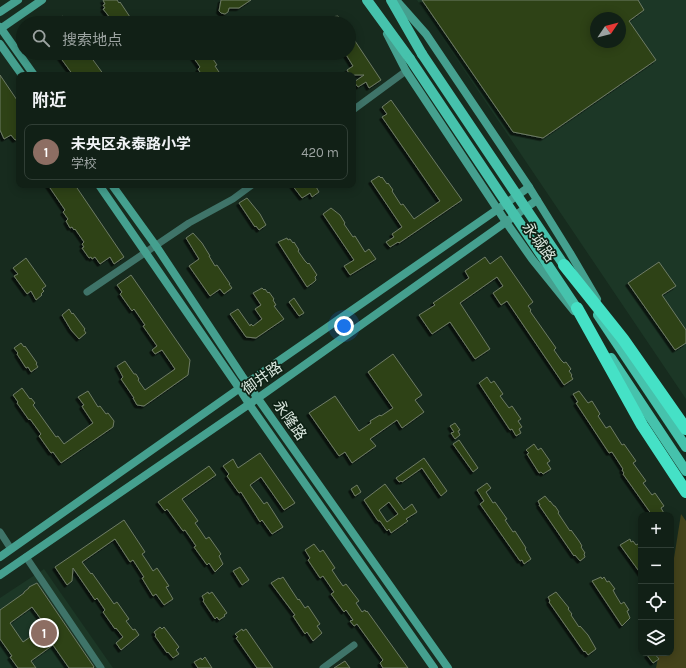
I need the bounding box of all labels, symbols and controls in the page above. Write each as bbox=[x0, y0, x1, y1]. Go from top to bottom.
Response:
north arrow bbox=[590, 12, 626, 48]
search box bbox=[16, 16, 356, 60]
icon: search bbox=[30, 27, 52, 49]
text: 搜索地点 bbox=[62, 31, 122, 49]
text: 附近 bbox=[32, 90, 66, 110]
text: 未央区永泰路小学 bbox=[71, 135, 191, 153]
text: 1 bbox=[44, 145, 48, 160]
text: 420 m bbox=[301, 145, 339, 160]
text: 学校 bbox=[71, 156, 97, 171]
street label: 永城路 bbox=[518, 219, 560, 265]
your location bbox=[334, 316, 354, 336]
street label: 御井路 bbox=[238, 358, 286, 398]
street label: 永隆路 bbox=[270, 396, 310, 444]
map controls bbox=[638, 512, 674, 656]
button: + bbox=[638, 512, 674, 548]
button: − bbox=[638, 548, 674, 584]
button: locate bbox=[638, 584, 674, 620]
pin: 1 bbox=[31, 618, 57, 648]
button: layers bbox=[638, 620, 674, 656]

